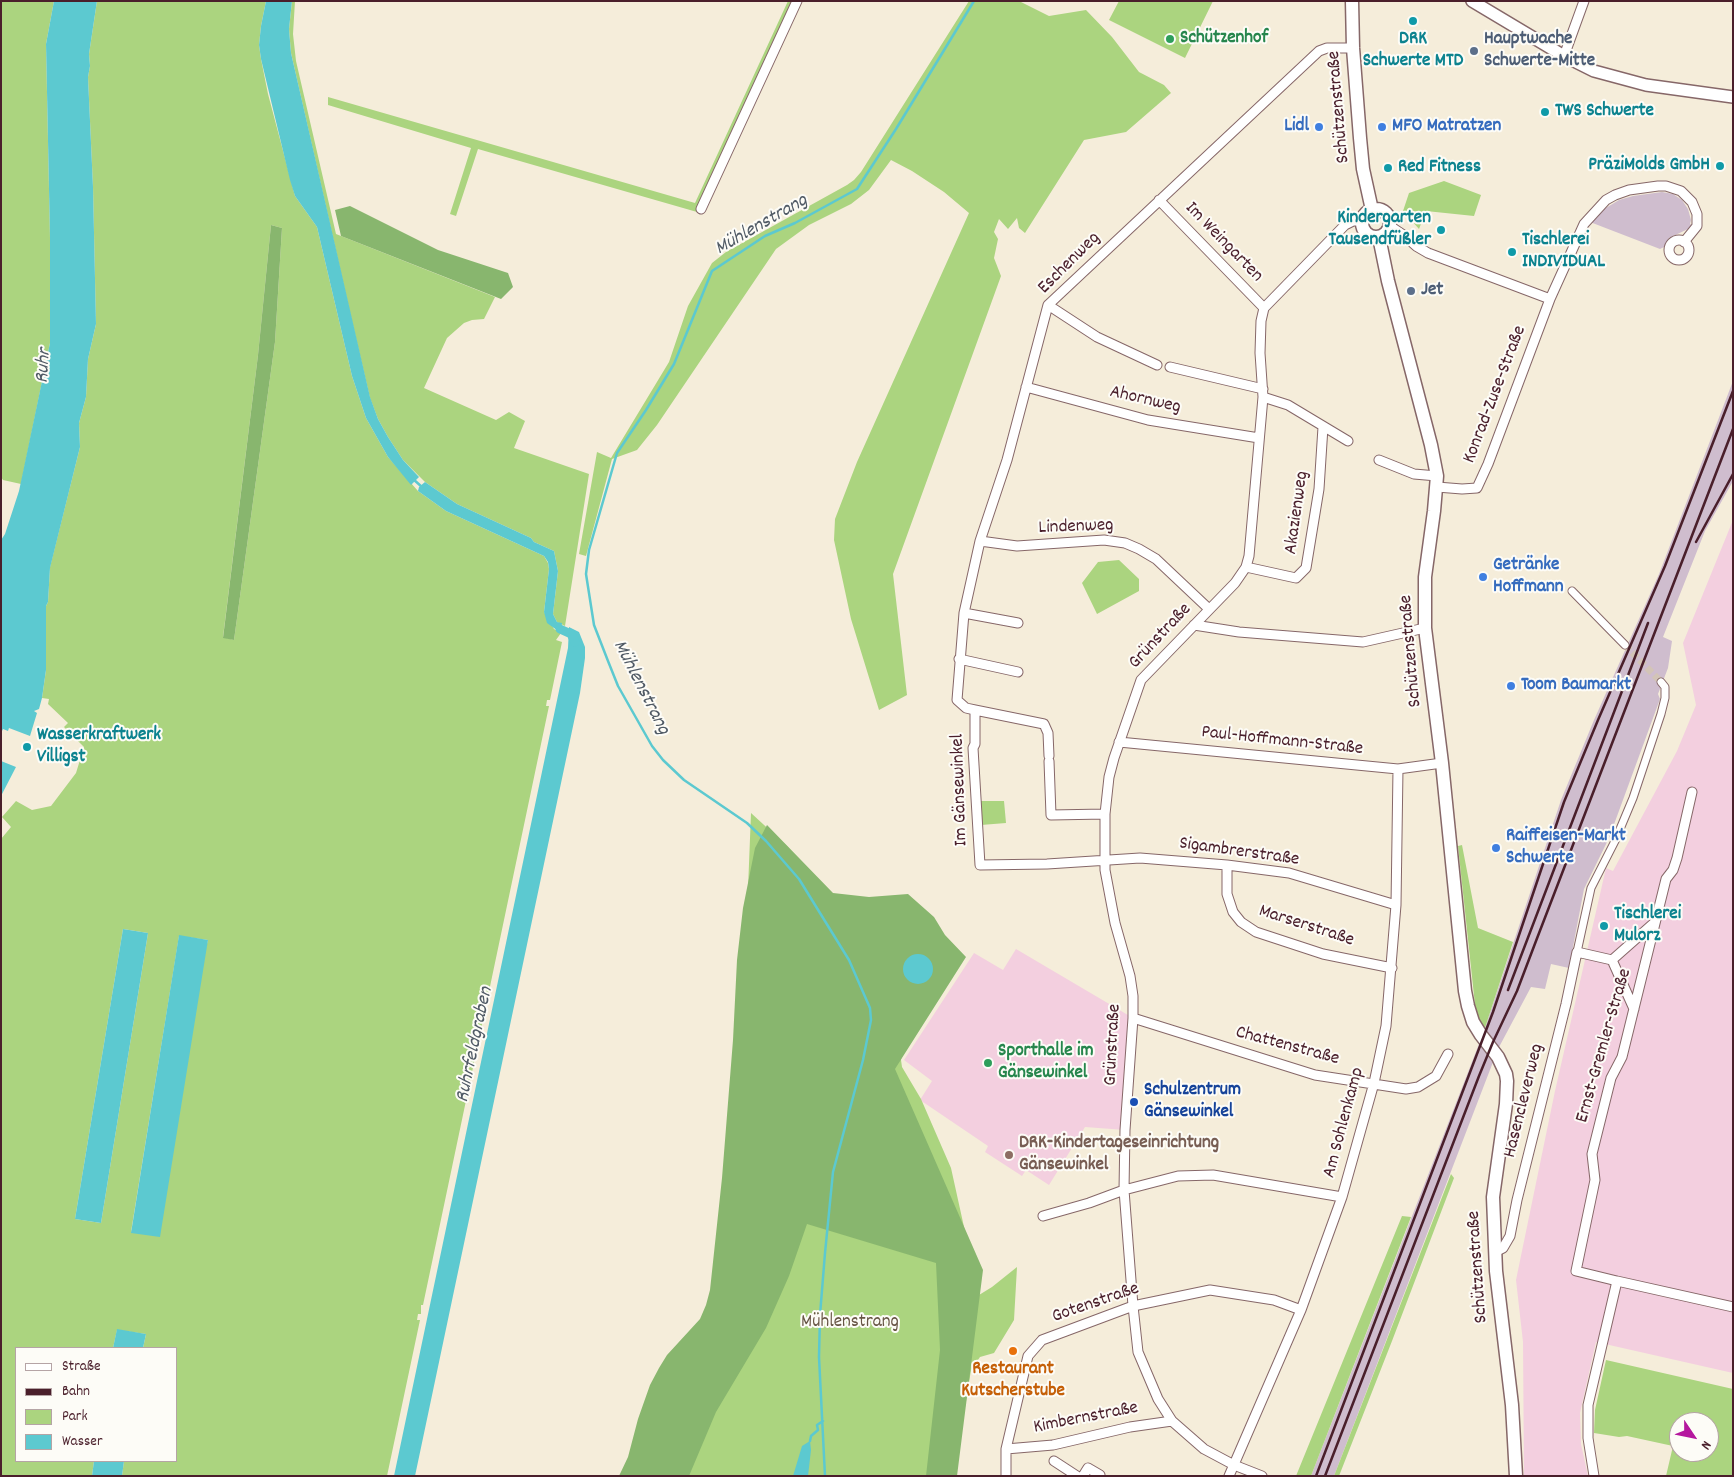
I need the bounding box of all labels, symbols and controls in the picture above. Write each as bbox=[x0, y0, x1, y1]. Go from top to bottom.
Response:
marker: DRK Schwerte MTD bbox=[1407, 15, 1419, 27]
place label: Schützenhof bbox=[1180, 28, 1268, 50]
place label: DRK Schwerte MTD bbox=[1363, 29, 1463, 73]
place label: Hauptwache Schwerte-Mitte bbox=[1484, 29, 1595, 73]
marker: Schützenhof bbox=[1164, 33, 1176, 45]
marker: Hauptwache Schwerte-Mitte bbox=[1468, 45, 1480, 57]
street label: Schützenstraße bbox=[1324, 50, 1356, 164]
place label: TWS Schwerte bbox=[1555, 101, 1654, 123]
marker: TWS Schwerte bbox=[1539, 106, 1551, 118]
place label: Lidl bbox=[1284, 116, 1309, 138]
place label: MFO Matratzen bbox=[1392, 116, 1501, 138]
marker: Lidl bbox=[1313, 121, 1325, 133]
marker: MFO Matratzen bbox=[1376, 121, 1388, 133]
place label: PräziMolds GmbH bbox=[1588, 155, 1710, 177]
place label: Red Fitness bbox=[1398, 157, 1481, 179]
marker: PräziMolds GmbH bbox=[1714, 160, 1726, 172]
marker: Red Fitness bbox=[1382, 162, 1394, 174]
water label: Mühlenstrang bbox=[711, 190, 813, 262]
street label: Im Weingarten bbox=[1179, 198, 1267, 288]
place label: Kindergarten Tausendfüßler bbox=[1328, 208, 1431, 252]
marker: Kindergarten Tausendfüßler bbox=[1435, 224, 1447, 236]
street label: Eschenweg bbox=[1034, 228, 1106, 300]
place label: Tischlerei INDIVIDUAL bbox=[1522, 230, 1605, 274]
marker: Tischlerei INDIVIDUAL bbox=[1506, 246, 1518, 258]
place label: Jet bbox=[1421, 280, 1443, 302]
marker: Jet bbox=[1405, 285, 1417, 297]
street label: Konrad-Zuse-Straße bbox=[1459, 323, 1533, 467]
water label: Ruhr bbox=[32, 348, 58, 384]
street label: Ahornweg bbox=[1107, 382, 1183, 420]
street label: Akazienweg bbox=[1281, 470, 1315, 556]
street label: Lindenweg bbox=[1038, 515, 1114, 541]
place label: Getränke Hoffmann bbox=[1493, 555, 1564, 599]
marker: Getränke Hoffmann bbox=[1477, 571, 1489, 583]
street label: Schützenstraße bbox=[1396, 594, 1428, 708]
street label: Grünstraße bbox=[1125, 599, 1197, 675]
water label: Mühlenstrang bbox=[606, 637, 674, 739]
place label: Toom Baumarkt bbox=[1521, 675, 1631, 697]
marker: Toom Baumarkt bbox=[1505, 680, 1517, 692]
street label: Paul-Hoffmann-Straße bbox=[1200, 722, 1364, 762]
place label: Wasserkraftwerk Villigst bbox=[37, 725, 161, 769]
street label: Im Gänsewinkel bbox=[948, 733, 974, 847]
marker: Wasserkraftwerk Villigst bbox=[21, 741, 33, 753]
place label: Raiffeisen-Markt Schwerte bbox=[1506, 826, 1626, 870]
street label: Sigambrerstraße bbox=[1177, 833, 1301, 873]
marker: Raiffeisen-Markt Schwerte bbox=[1490, 842, 1502, 854]
street label: Marserstraße bbox=[1255, 901, 1357, 953]
place label: Tischlerei Mulorz bbox=[1614, 904, 1681, 948]
marker: Tischlerei Mulorz bbox=[1598, 920, 1610, 932]
street label: Ernst-Gremler-Straße bbox=[1572, 966, 1638, 1126]
water label: Ruhrfeldgraben bbox=[452, 985, 500, 1105]
street label: Grünstraße bbox=[1100, 1003, 1128, 1087]
street label: Chattenstraße bbox=[1233, 1022, 1341, 1072]
place label: Sporthalle im Gänsewinkel bbox=[998, 1041, 1094, 1085]
street label: Hasencleverweg bbox=[1500, 1042, 1550, 1160]
marker: Sporthalle im Gänsewinkel bbox=[982, 1057, 994, 1069]
street label: Am Sohlenkamp bbox=[1319, 1065, 1371, 1181]
place label: Schulzentrum Gänsewinkel bbox=[1144, 1080, 1241, 1124]
marker: Schulzentrum Gänsewinkel bbox=[1128, 1096, 1140, 1108]
place label: DRK-Kindertageseinrichtung Gänsewinkel bbox=[1019, 1133, 1219, 1177]
marker: DRK-Kindertageseinrichtung Gänsewinkel bbox=[1003, 1149, 1015, 1161]
street label: Schützenstraße bbox=[1464, 1210, 1494, 1324]
street label: Gotenstraße bbox=[1049, 1278, 1143, 1330]
park label: Mühlenstrang bbox=[801, 1312, 899, 1334]
marker: Restaurant Kutscherstube bbox=[1007, 1345, 1019, 1357]
legend bbox=[15, 1347, 178, 1462]
text: Straße bbox=[62, 1356, 100, 1378]
place label: Restaurant Kutscherstube bbox=[961, 1359, 1065, 1403]
text: Bahn bbox=[62, 1381, 90, 1403]
street label: Kimbernstraße bbox=[1032, 1398, 1140, 1440]
text: Park bbox=[62, 1406, 88, 1428]
north arrow bbox=[1669, 1412, 1719, 1462]
text: Wasser bbox=[62, 1431, 102, 1453]
text: N bbox=[1695, 1436, 1716, 1453]

